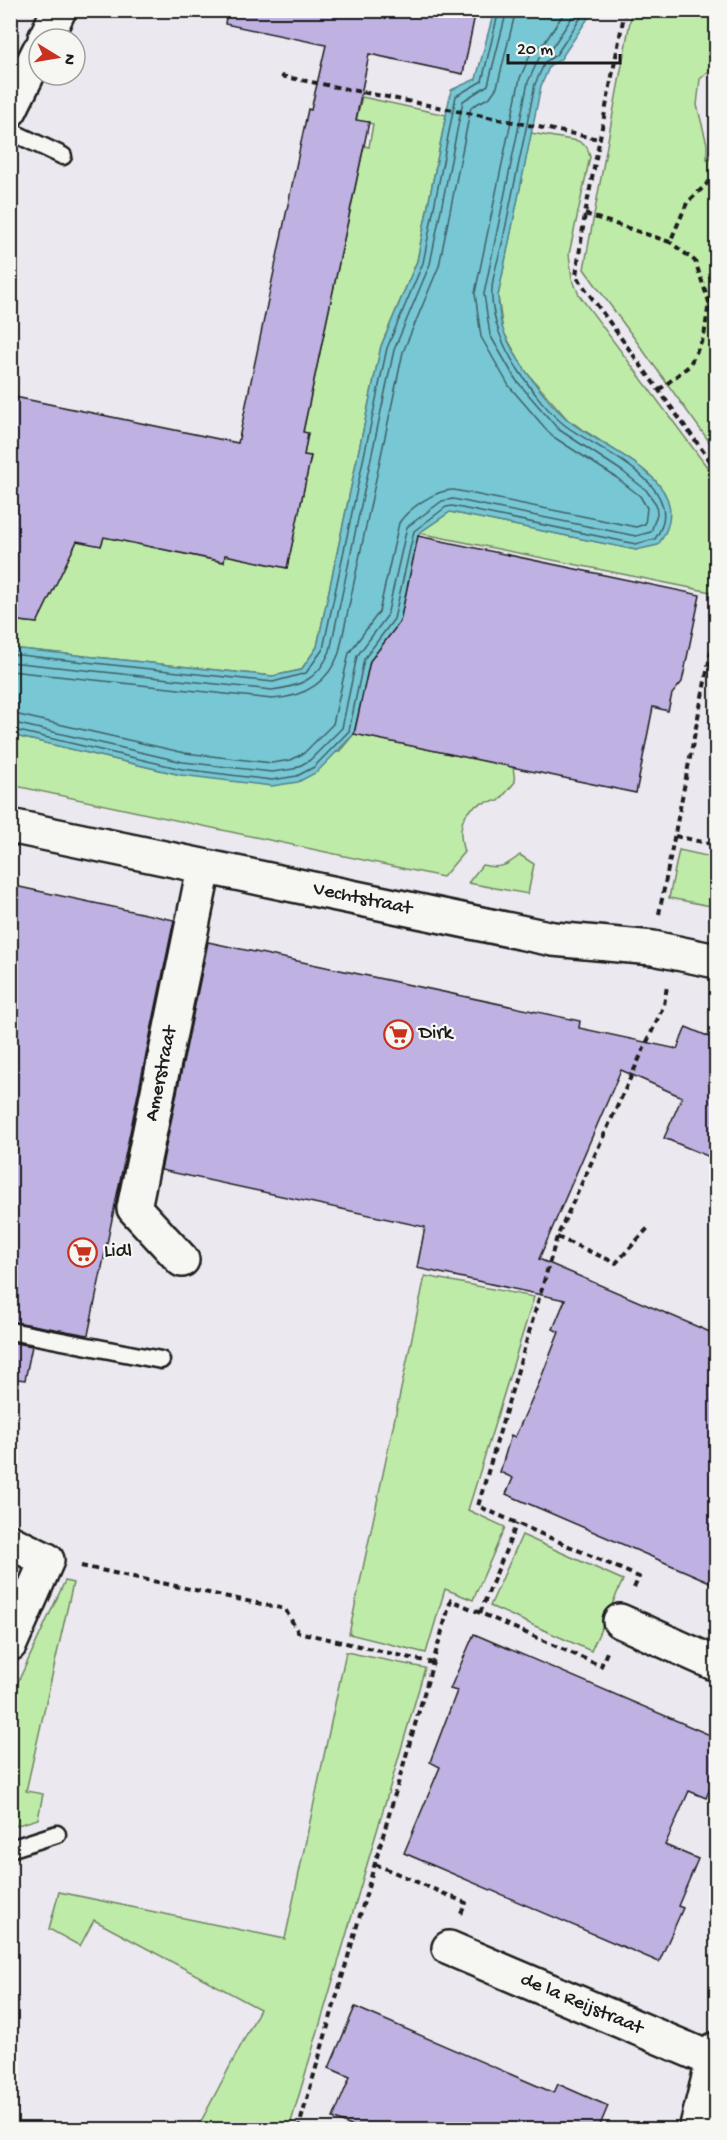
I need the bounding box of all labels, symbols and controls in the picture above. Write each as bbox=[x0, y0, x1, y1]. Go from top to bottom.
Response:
north arrow bbox=[27, 27, 87, 87]
scale bar bbox=[508, 27, 620, 65]
text: 20 m bbox=[517, 40, 553, 61]
text: N bbox=[58, 52, 79, 67]
street label: Vechtstraat bbox=[310, 878, 416, 921]
supermarket icon: Dirk bbox=[382, 1018, 414, 1050]
street label: Amerstraat bbox=[141, 1022, 183, 1123]
place label: Dirk bbox=[417, 1023, 454, 1046]
supermarket icon: Lidl bbox=[67, 1236, 99, 1268]
place label: Lidl bbox=[104, 1241, 132, 1264]
street label: de la Reijstraat bbox=[517, 1968, 648, 2041]

